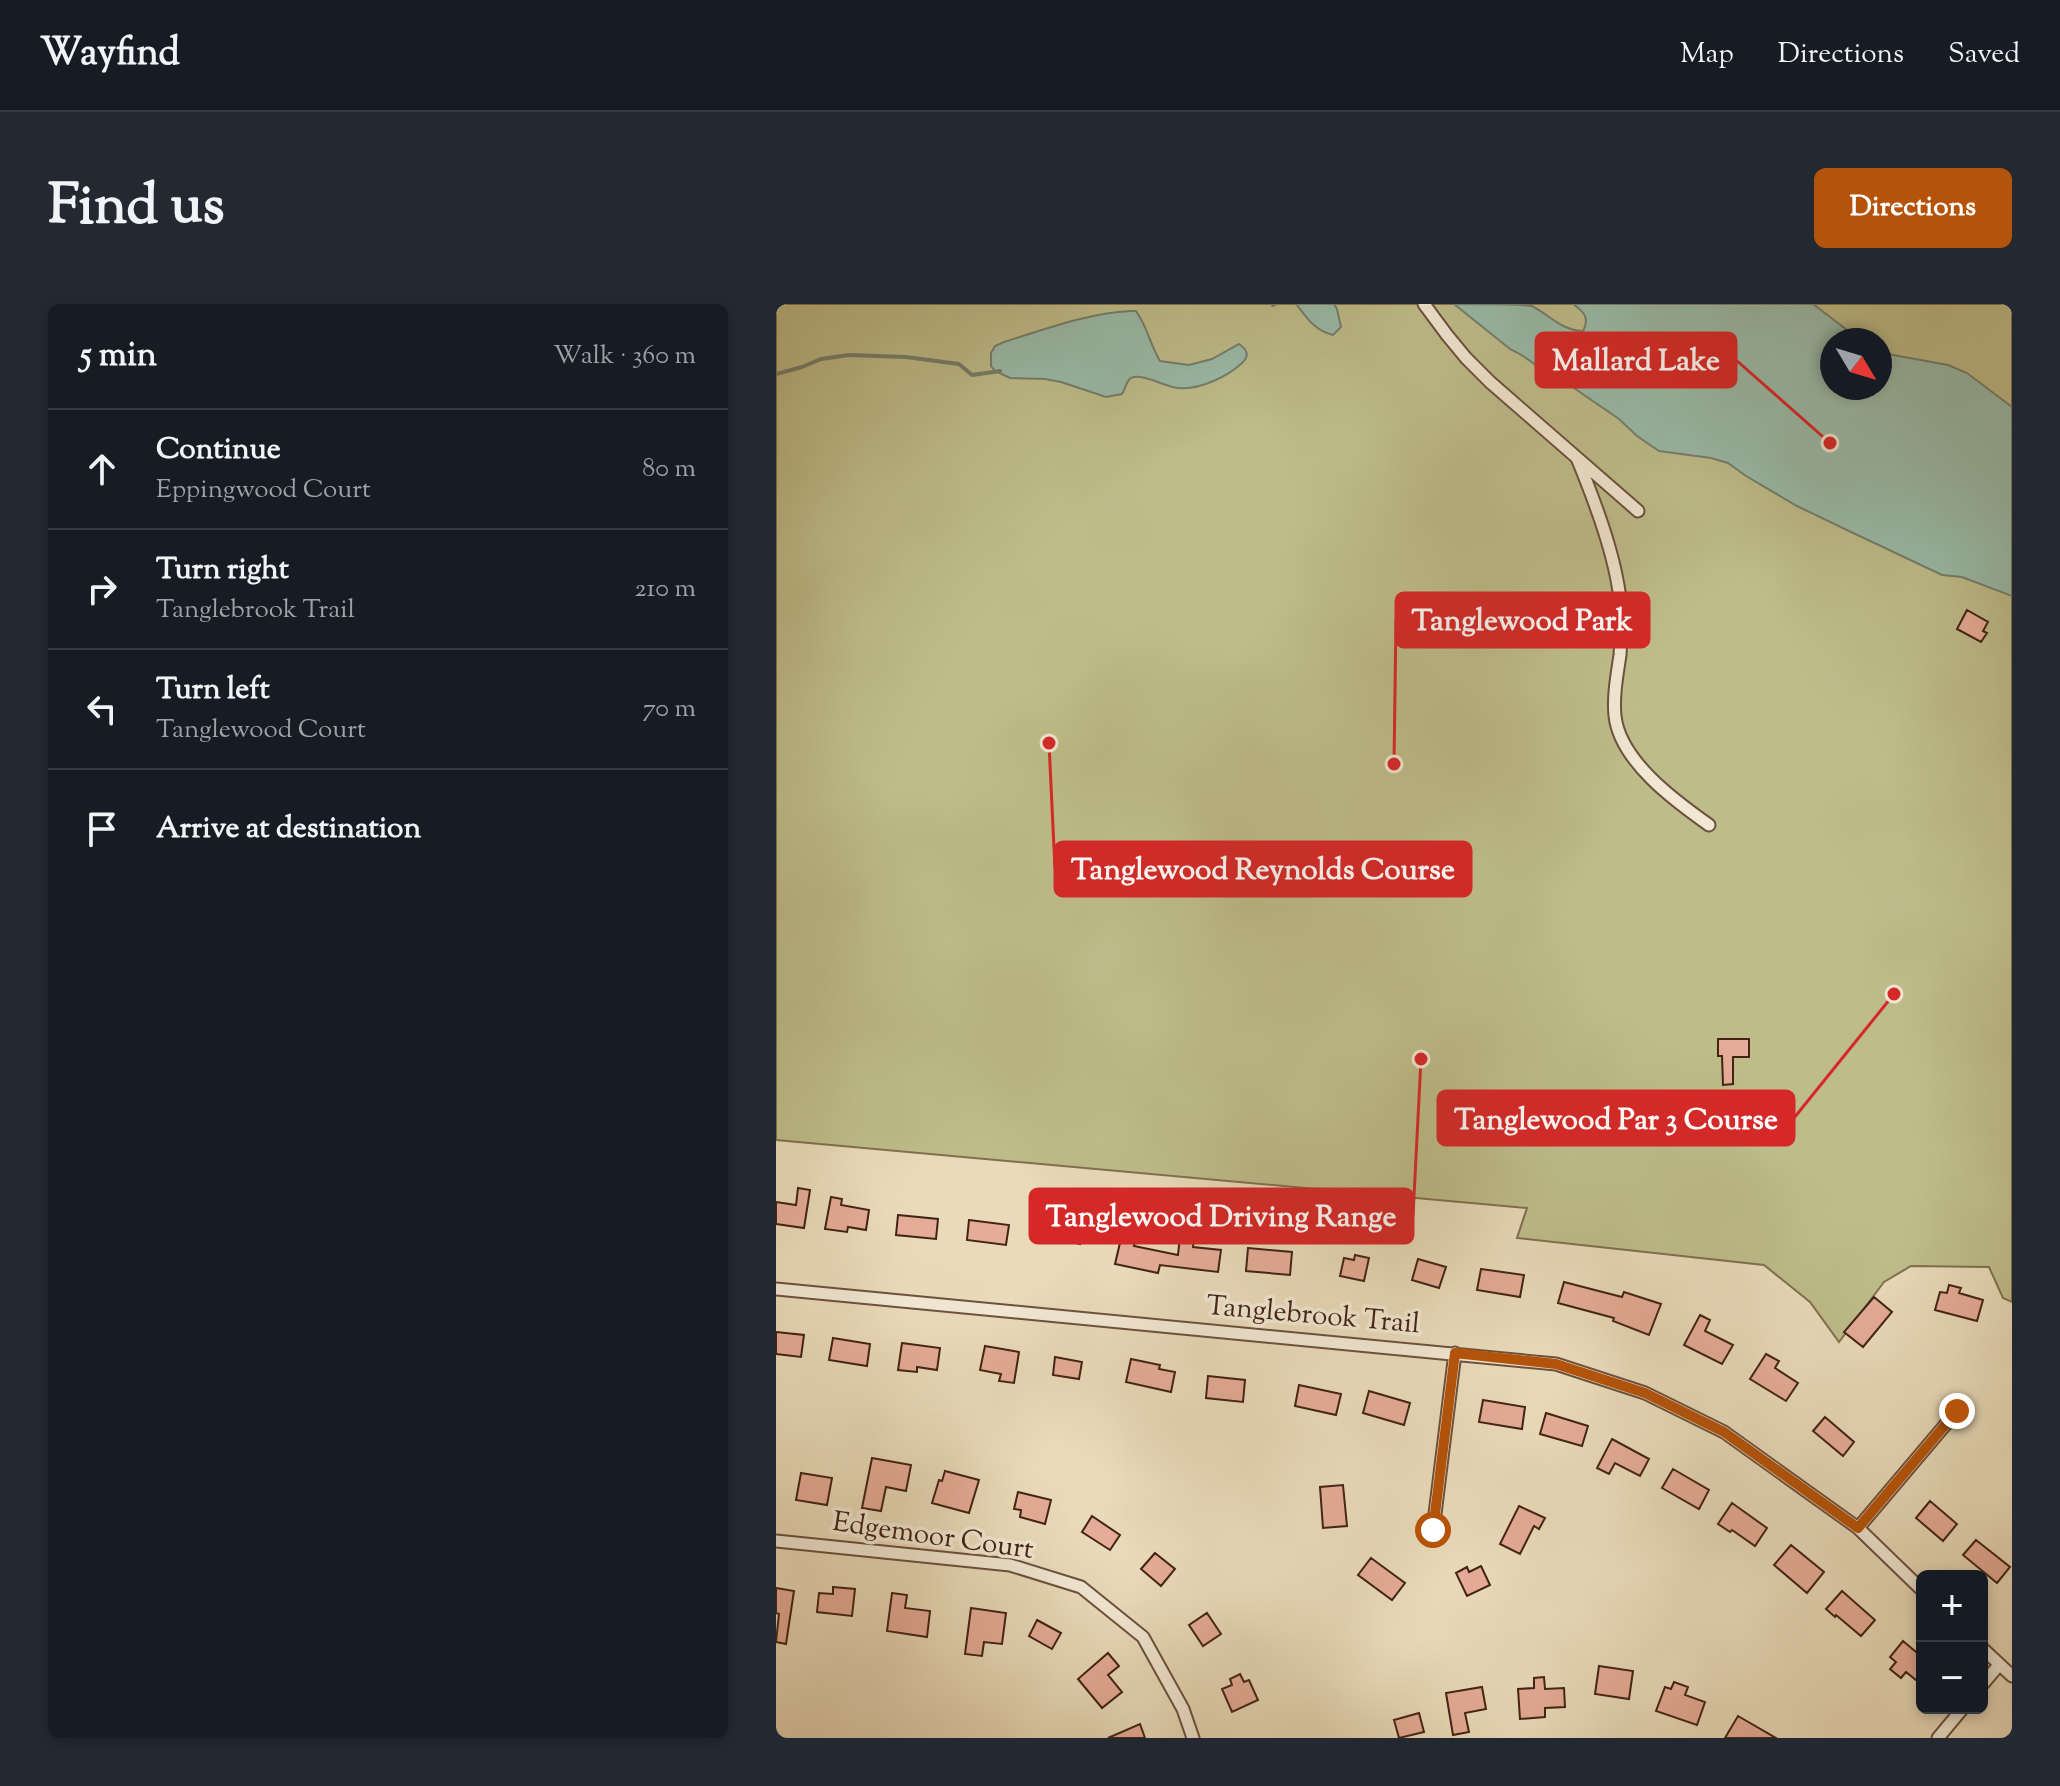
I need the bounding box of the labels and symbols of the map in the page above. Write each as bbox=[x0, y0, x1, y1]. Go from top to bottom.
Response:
north arrow bbox=[1820, 328, 1892, 400]
callout: Mallard Lake bbox=[1536, 333, 1736, 387]
text: Mallard Lake bbox=[1552, 341, 1720, 384]
callout: Tanglewood Park bbox=[1396, 593, 1649, 647]
text: Tanglewood Park bbox=[1411, 601, 1633, 644]
callout: Tanglewood Reynolds Course bbox=[1055, 842, 1471, 896]
text: Tanglewood Reynolds Course bbox=[1071, 850, 1455, 893]
callout: Tanglewood Par 3 Course bbox=[1438, 1091, 1794, 1145]
text: Tanglewood Par 3 Course bbox=[1454, 1100, 1778, 1143]
callout: Tanglewood Driving Range bbox=[1030, 1189, 1413, 1243]
text: Tanglewood Driving Range bbox=[1046, 1197, 1397, 1240]
street label: Tanglebrook Trail bbox=[1205, 1287, 1422, 1345]
route end bbox=[1939, 1393, 1975, 1429]
street label: Edgemoor Court bbox=[830, 1503, 1036, 1571]
route start bbox=[1415, 1512, 1451, 1548]

